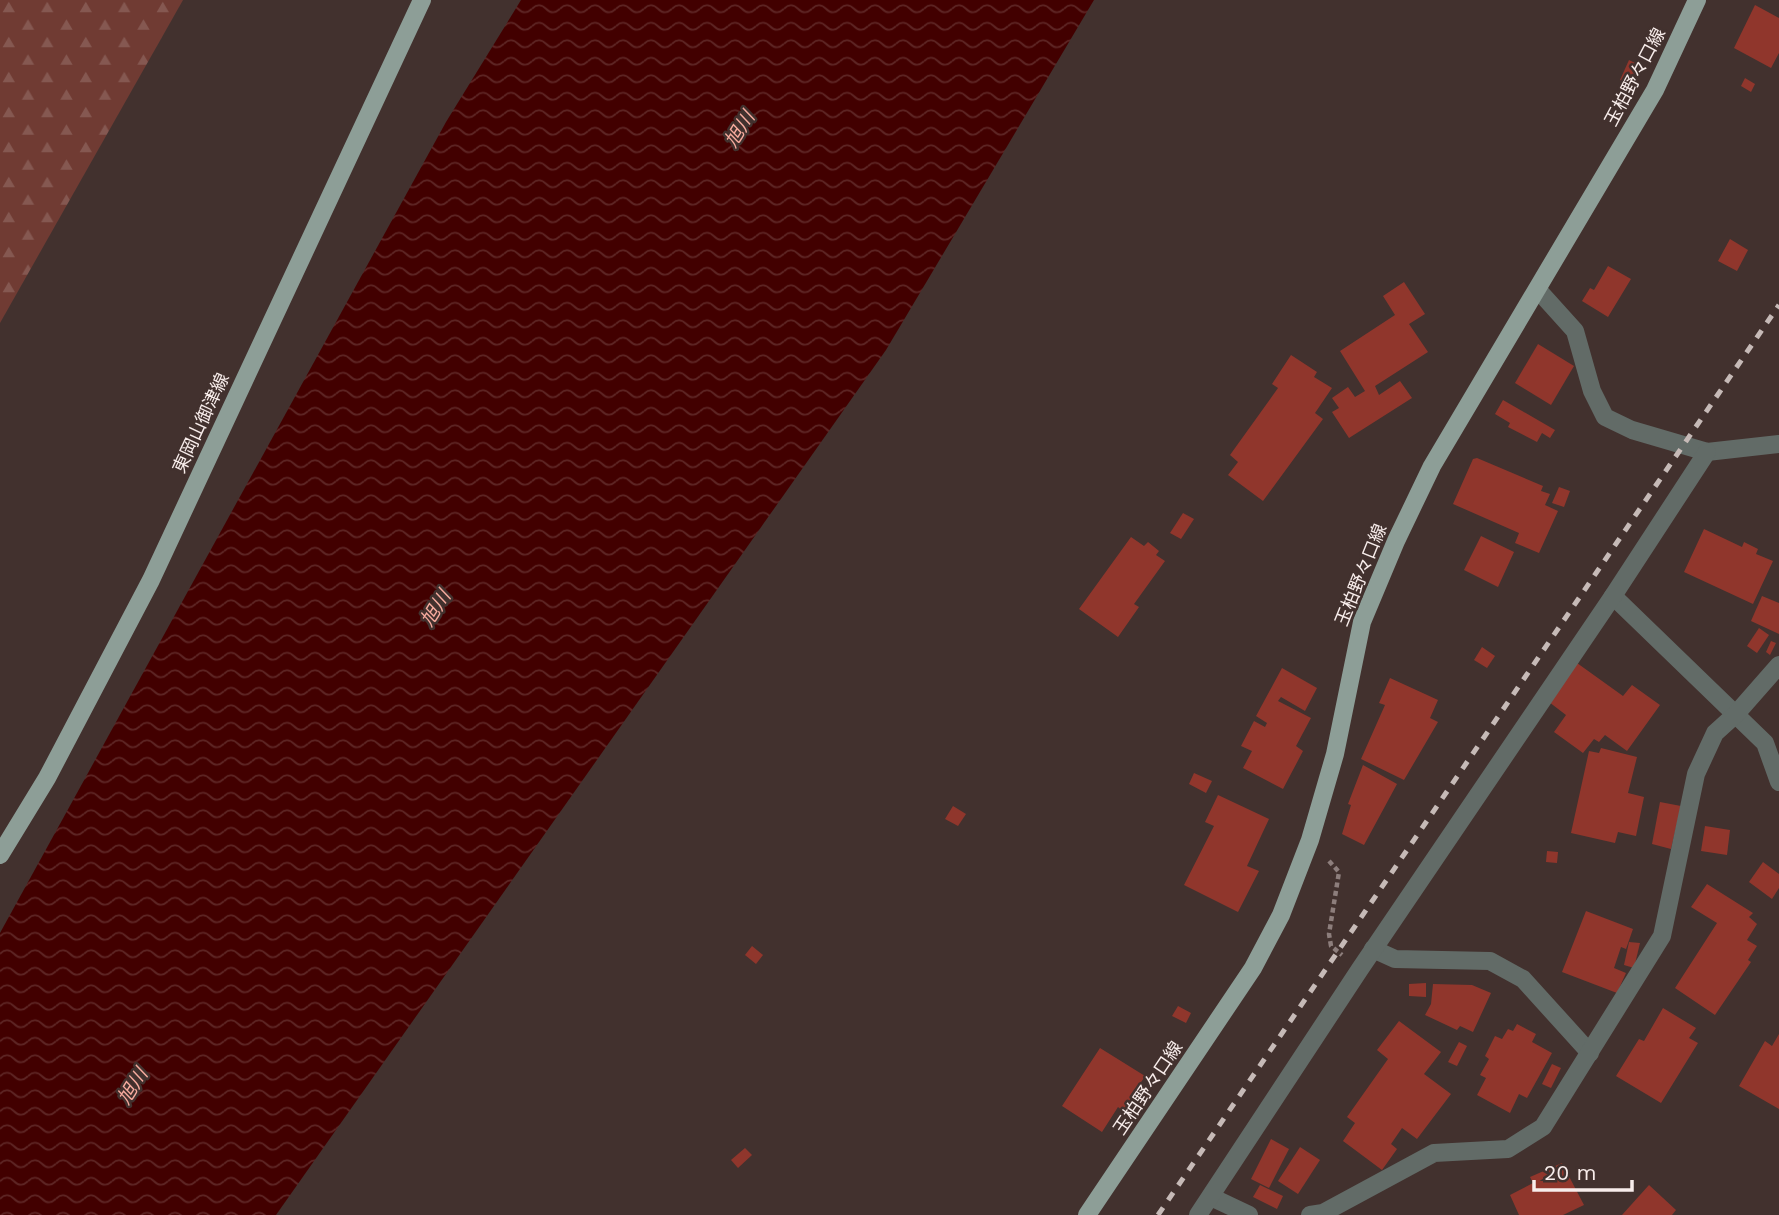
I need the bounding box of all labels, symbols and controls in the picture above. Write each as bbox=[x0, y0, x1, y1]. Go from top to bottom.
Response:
street label: 玉柏野々口線 bbox=[1600, 24, 1669, 129]
water label: 旭川 bbox=[720, 105, 760, 151]
street label: 東岡山御津線 bbox=[168, 369, 233, 476]
street label: 玉柏野々口線 bbox=[1331, 521, 1391, 629]
water label: 旭川 bbox=[416, 584, 456, 630]
street label: 玉柏野々口線 bbox=[1109, 1037, 1186, 1138]
water label: 旭川 bbox=[113, 1062, 153, 1108]
scale bar bbox=[1534, 1148, 1632, 1192]
text: 20 m bbox=[1544, 1160, 1596, 1185]

